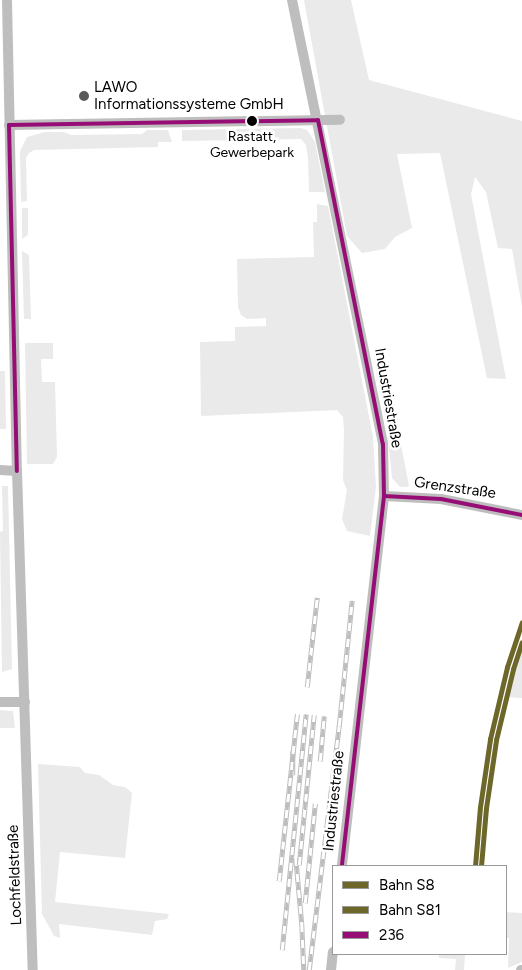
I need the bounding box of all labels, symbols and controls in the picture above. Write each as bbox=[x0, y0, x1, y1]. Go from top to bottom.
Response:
place label: LAWO Informationssysteme GmbH bbox=[94, 78, 284, 113]
marker: LAWO Informationssysteme GmbH bbox=[78, 90, 90, 102]
marker: Rastatt, Gewerbepark bbox=[247, 116, 257, 126]
place label: Rastatt, Gewerbepark bbox=[210, 129, 294, 162]
street label: Industriestraße bbox=[370, 347, 406, 449]
street label: Grenzstraße bbox=[413, 473, 497, 503]
street label: Industriestraße bbox=[320, 750, 348, 852]
street label: Lochfeldstraße bbox=[4, 824, 26, 926]
legend bbox=[332, 865, 507, 955]
text: Bahn S8 bbox=[379, 876, 435, 894]
text: Bahn S81 bbox=[379, 901, 441, 919]
text: 236 bbox=[379, 926, 404, 944]

